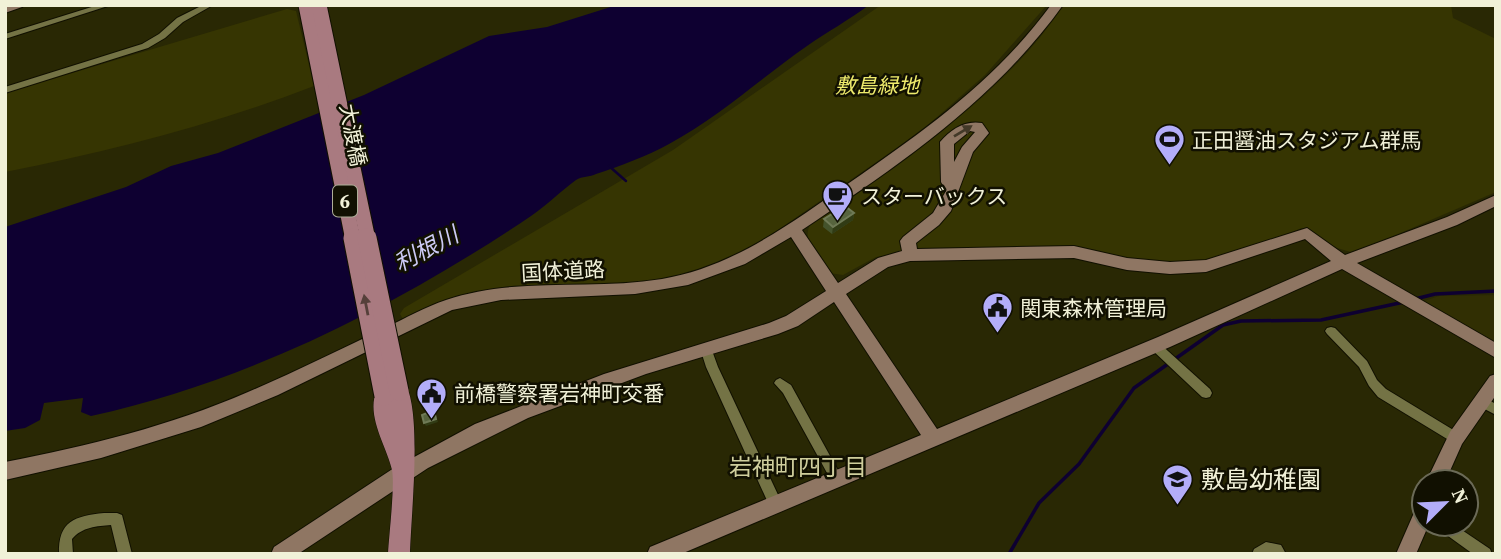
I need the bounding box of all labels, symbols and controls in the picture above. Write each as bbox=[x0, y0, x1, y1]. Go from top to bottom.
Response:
park label: 敷島緑地 bbox=[835, 71, 921, 100]
street label: 大渡橋 bbox=[333, 101, 373, 169]
sports icon: 正田醤油スタジアム群馬 bbox=[1152, 123, 1186, 167]
one-way arrow bbox=[953, 125, 973, 138]
place label: 正田醤油スタジアム群馬 bbox=[1192, 126, 1422, 155]
cafe icon: スターバックス bbox=[821, 179, 855, 223]
place label: スターバックス bbox=[861, 182, 1007, 211]
road number: 6 bbox=[333, 186, 357, 216]
water label: 利根川 bbox=[388, 217, 467, 279]
street label: 国体道路 bbox=[520, 254, 606, 288]
public building icon: 関東森林管理局 bbox=[980, 291, 1014, 335]
one-way arrow bbox=[360, 294, 371, 316]
place label: 関東森林管理局 bbox=[1020, 294, 1167, 323]
public building icon: 前橋警察署岩神町交番 bbox=[414, 376, 448, 420]
place label: 前橋警察署岩神町交番 bbox=[454, 379, 664, 408]
district label: 岩神町四丁目 bbox=[729, 451, 867, 483]
school or university icon: 敷島幼稚園 bbox=[1161, 462, 1195, 506]
place label: 敷島幼稚園 bbox=[1201, 463, 1321, 496]
north arrow bbox=[1410, 468, 1480, 538]
text: N bbox=[1446, 484, 1475, 508]

